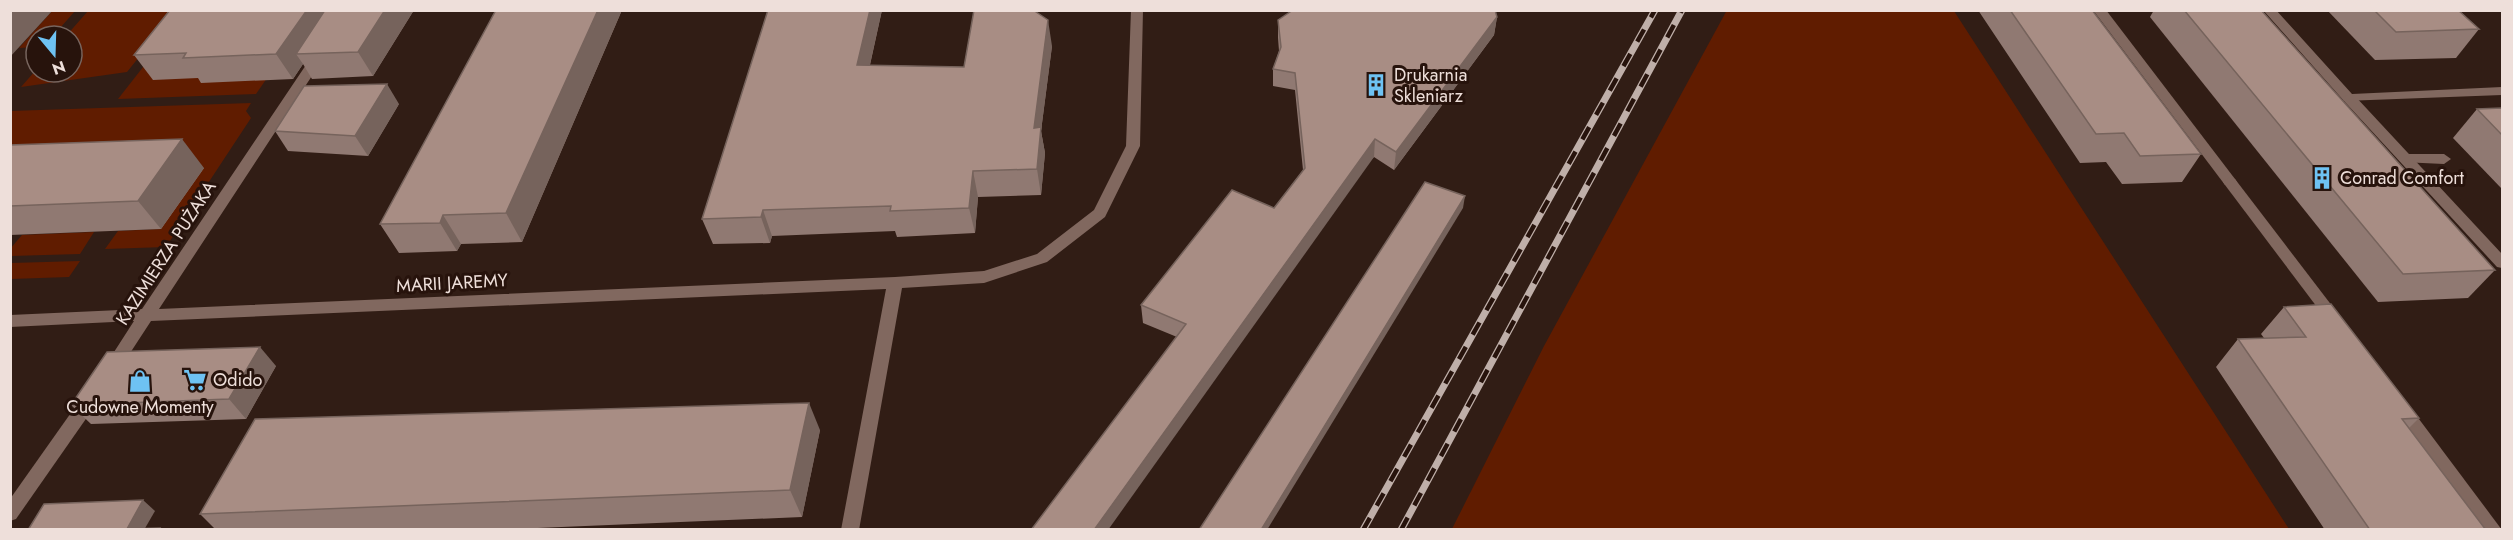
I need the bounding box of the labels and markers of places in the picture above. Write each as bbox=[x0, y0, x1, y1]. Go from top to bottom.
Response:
place label: Drukarnia Skleniarz bbox=[1394, 62, 1467, 109]
building icon: Drukarnia Skleniarz bbox=[1363, 72, 1389, 98]
building icon: Conrad Comfort bbox=[2309, 165, 2335, 191]
place label: Conrad Comfort bbox=[2340, 165, 2464, 191]
supermarket icon: Odido bbox=[182, 367, 208, 393]
place label: Odido bbox=[213, 367, 262, 393]
shop icon: Cudowne Momenty bbox=[127, 368, 153, 394]
place label: Cudowne Momenty bbox=[66, 394, 214, 420]

